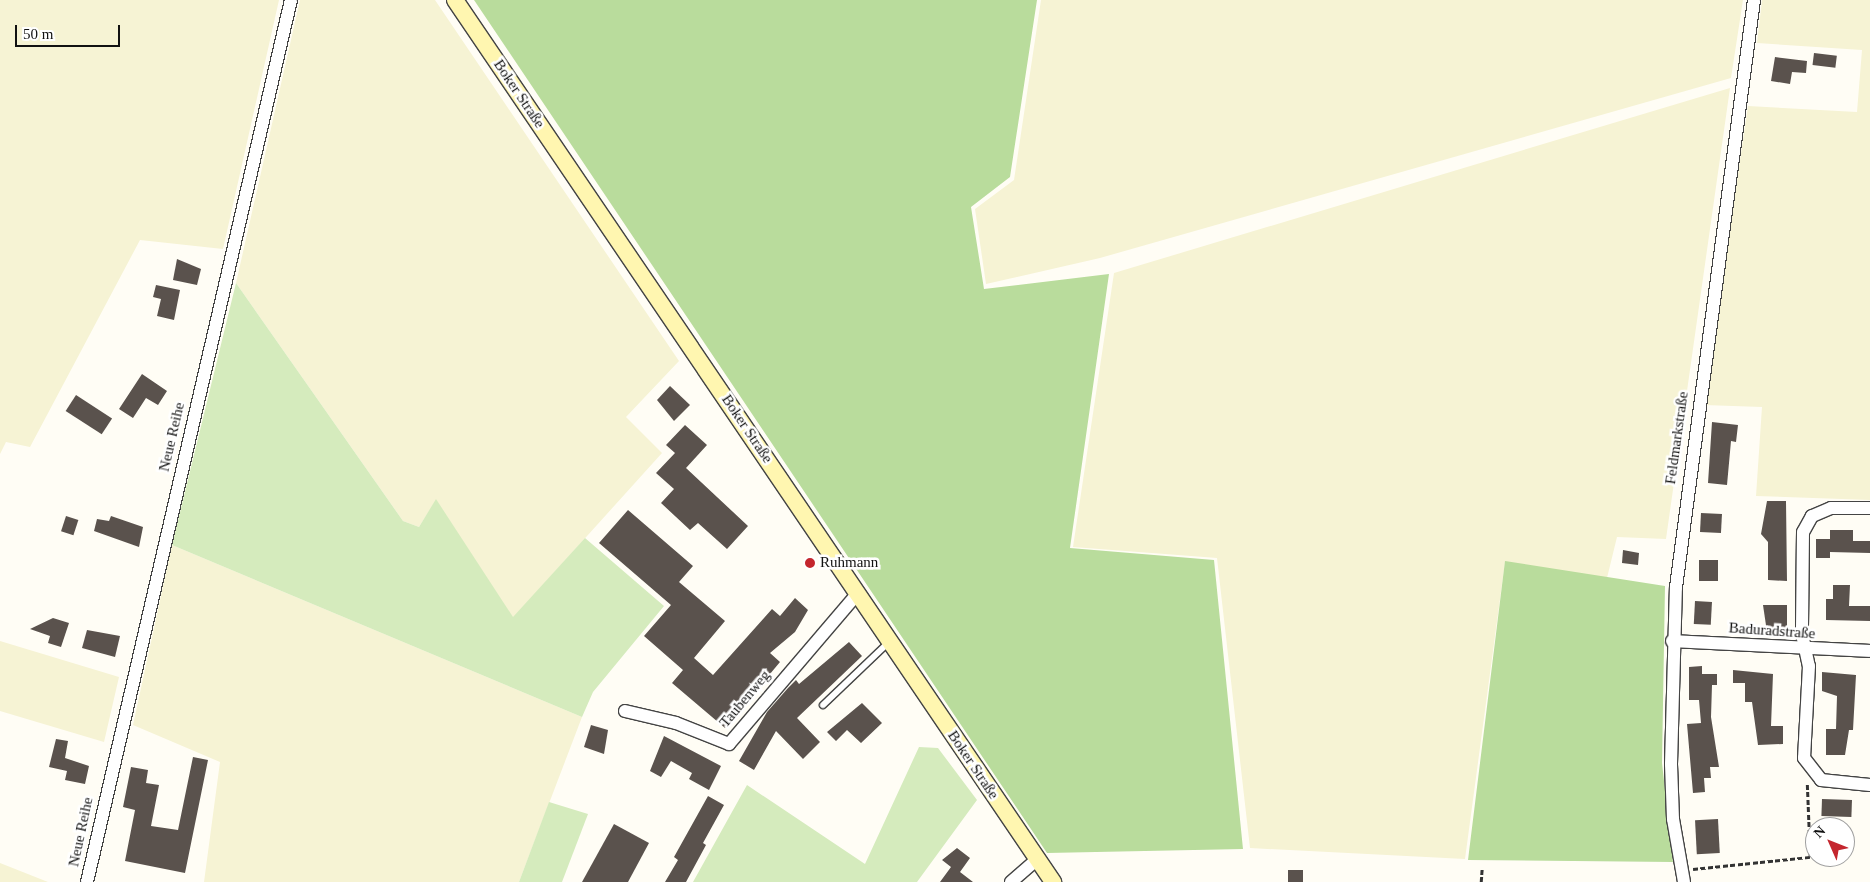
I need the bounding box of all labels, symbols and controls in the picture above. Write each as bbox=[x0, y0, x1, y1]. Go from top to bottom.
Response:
scale bar bbox=[18, 15, 122, 47]
text: 50 m bbox=[23, 26, 53, 42]
street label: Boker Straße bbox=[490, 56, 548, 132]
street label: Boker Straße bbox=[718, 391, 776, 467]
street label: Feldmarkstraße bbox=[1662, 391, 1692, 485]
street label: Neue Reihe bbox=[155, 401, 189, 473]
place label: Ruhmann bbox=[820, 554, 878, 572]
marker: Ruhmann bbox=[804, 557, 816, 569]
street label: Baduradstraße bbox=[1728, 619, 1816, 643]
street label: Taubenweg bbox=[716, 667, 774, 731]
street label: Boker Straße bbox=[944, 727, 1002, 803]
street label: Neue Reihe bbox=[65, 796, 97, 868]
north arrow bbox=[1805, 817, 1855, 867]
text: N bbox=[1811, 823, 1828, 841]

